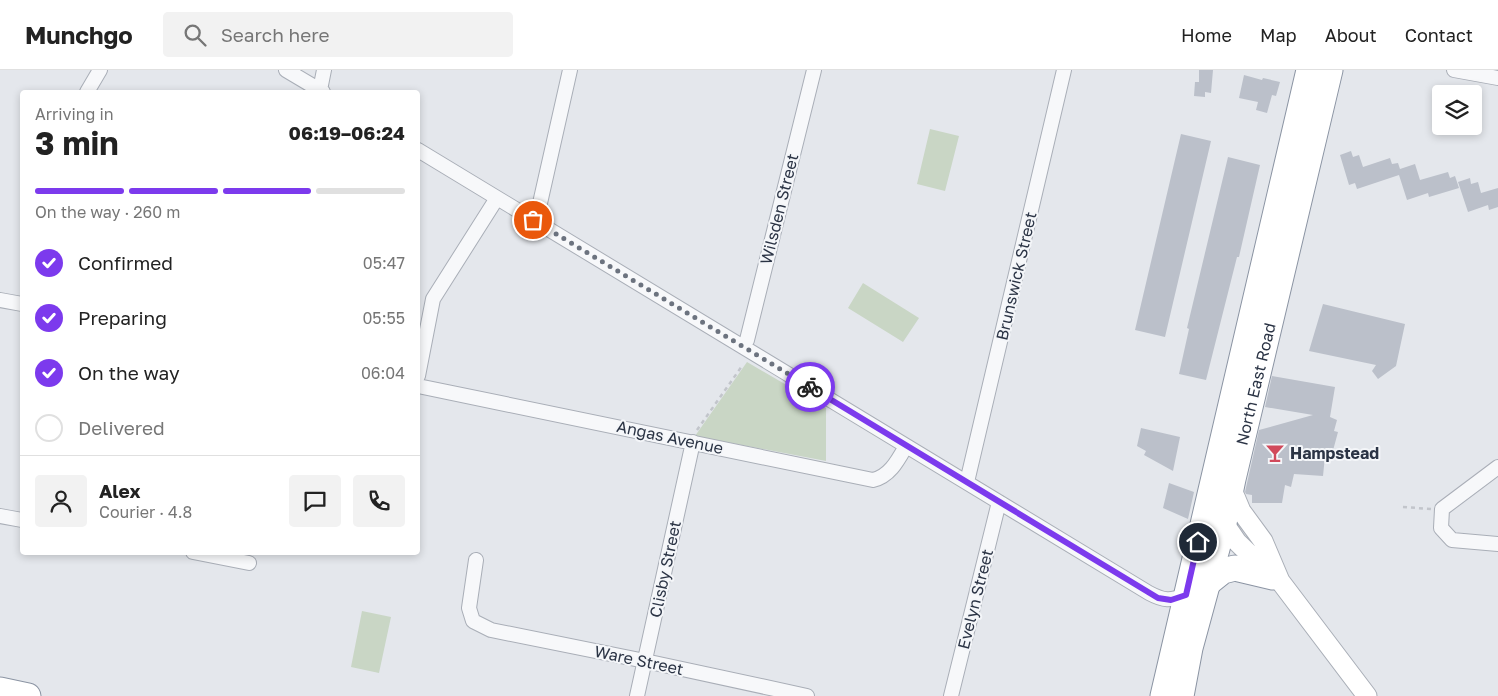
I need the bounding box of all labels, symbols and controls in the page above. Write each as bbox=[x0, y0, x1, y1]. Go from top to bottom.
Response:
search box bbox=[163, 12, 513, 57]
text: Munchgo bbox=[25, 20, 133, 49]
icon: search bbox=[181, 21, 209, 49]
text: Search here bbox=[221, 23, 330, 46]
text: Home bbox=[1181, 24, 1232, 46]
text: Map bbox=[1260, 24, 1297, 46]
text: About bbox=[1325, 24, 1377, 46]
text: Contact bbox=[1405, 24, 1473, 46]
map controls bbox=[1432, 85, 1482, 135]
button: layers bbox=[1432, 85, 1482, 135]
text: Arriving in bbox=[35, 104, 114, 124]
text: 06:19–06:24 bbox=[289, 121, 405, 144]
text: 3 min bbox=[35, 124, 119, 162]
street label: Wilsden Street bbox=[756, 151, 802, 267]
pin bbox=[512, 199, 554, 241]
text: On the way · 260 m bbox=[35, 202, 180, 222]
icon: bag bbox=[519, 206, 547, 234]
street label: Brunswick Street bbox=[991, 210, 1041, 342]
icon: check bbox=[35, 249, 63, 277]
text: Confirmed bbox=[78, 251, 173, 274]
text: 05:47 bbox=[363, 253, 405, 273]
icon: check bbox=[35, 304, 63, 332]
text: Preparing bbox=[78, 306, 167, 329]
text: 05:55 bbox=[362, 308, 405, 328]
street label: North East Road bbox=[1231, 321, 1280, 447]
icon: check bbox=[35, 359, 63, 387]
text: On the way bbox=[78, 361, 180, 384]
courier bbox=[785, 362, 835, 412]
text: 06:04 bbox=[361, 363, 405, 383]
icon: bike bbox=[796, 373, 824, 401]
text: Delivered bbox=[78, 416, 165, 439]
street label: Angas Avenue bbox=[615, 416, 725, 458]
bar icon: Hampstead bbox=[1264, 442, 1286, 464]
place label: Hampstead bbox=[1290, 443, 1379, 463]
button: person bbox=[35, 475, 87, 527]
button: chat bbox=[289, 475, 341, 527]
button: phone bbox=[353, 475, 405, 527]
text: Alex bbox=[99, 479, 140, 502]
text: Courier · 4.8 bbox=[99, 502, 192, 522]
street label: Clisby Street bbox=[645, 519, 685, 619]
pin bbox=[1177, 521, 1219, 563]
icon: home bbox=[1184, 528, 1212, 556]
street label: Evelyn Street bbox=[953, 547, 997, 651]
street label: Ware Street bbox=[593, 641, 685, 679]

